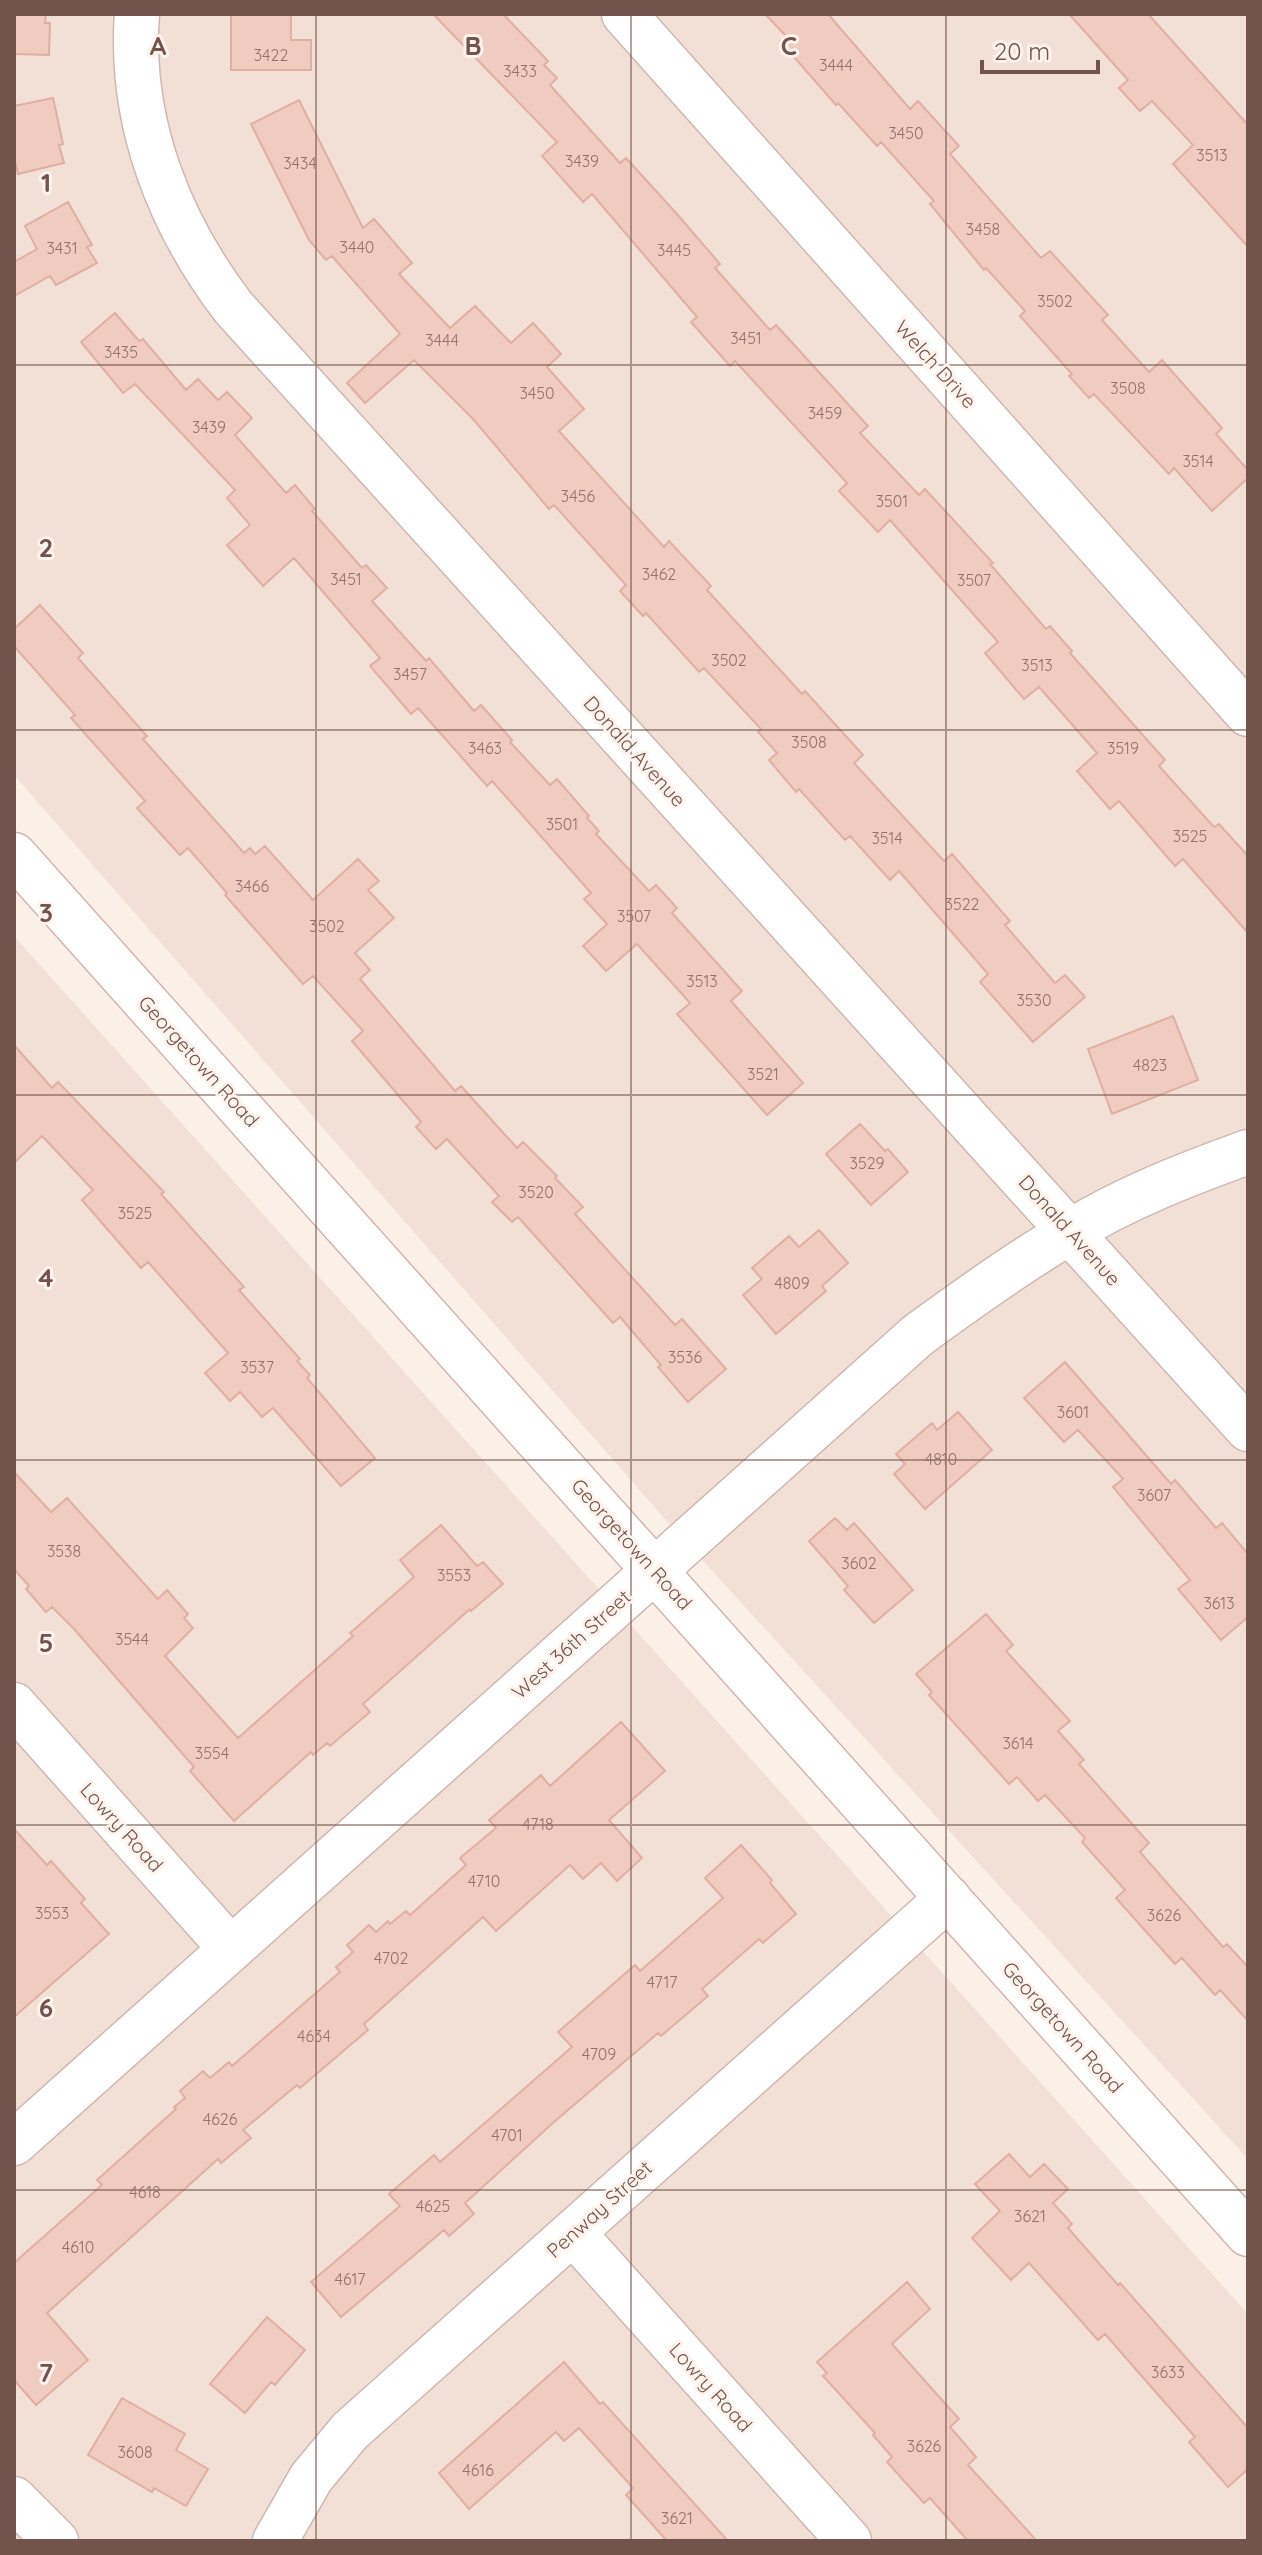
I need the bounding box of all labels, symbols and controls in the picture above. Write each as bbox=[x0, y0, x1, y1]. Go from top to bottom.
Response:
scale bar bbox=[982, 24, 1098, 74]
text: A bbox=[150, 29, 167, 62]
text: B bbox=[464, 29, 482, 62]
text: C bbox=[781, 29, 797, 62]
text: 20 m bbox=[994, 36, 1050, 66]
house number: 3422 bbox=[254, 45, 288, 65]
house number: 3444 bbox=[819, 55, 853, 75]
house number: 3433 bbox=[503, 61, 537, 81]
house number: 3450 bbox=[888, 123, 924, 143]
house number: 3513 bbox=[1196, 145, 1228, 165]
house number: 3439 bbox=[565, 151, 599, 171]
house number: 3434 bbox=[283, 153, 317, 173]
text: 1 bbox=[41, 166, 51, 199]
house number: 3458 bbox=[966, 219, 1000, 239]
house number: 3440 bbox=[340, 237, 374, 257]
house number: 3431 bbox=[46, 238, 78, 258]
house number: 3445 bbox=[657, 240, 691, 260]
house number: 3502 bbox=[1037, 291, 1073, 311]
street label: Welch Drive bbox=[890, 315, 982, 413]
house number: 3451 bbox=[730, 328, 762, 348]
house number: 3444 bbox=[425, 330, 459, 350]
house number: 3435 bbox=[104, 342, 138, 362]
house number: 3508 bbox=[1110, 378, 1146, 398]
house number: 3450 bbox=[519, 383, 555, 403]
house number: 3459 bbox=[808, 403, 842, 423]
house number: 3439 bbox=[192, 417, 226, 437]
house number: 3514 bbox=[1182, 451, 1214, 471]
house number: 3456 bbox=[561, 486, 596, 506]
house number: 3501 bbox=[876, 491, 908, 511]
text: 2 bbox=[39, 531, 53, 564]
house number: 3462 bbox=[642, 564, 676, 584]
house number: 3451 bbox=[330, 569, 362, 589]
house number: 3507 bbox=[957, 570, 991, 590]
house number: 3502 bbox=[711, 650, 747, 670]
house number: 3513 bbox=[1021, 655, 1053, 675]
house number: 3457 bbox=[393, 664, 427, 684]
street label: Donald Avenue bbox=[579, 690, 691, 812]
house number: 3508 bbox=[791, 732, 827, 752]
house number: 3463 bbox=[468, 738, 502, 758]
house number: 3519 bbox=[1107, 738, 1139, 758]
house number: 3501 bbox=[546, 814, 578, 834]
house number: 3525 bbox=[1173, 826, 1207, 846]
house number: 3514 bbox=[871, 828, 903, 848]
house number: 3466 bbox=[235, 876, 269, 896]
house number: 3522 bbox=[945, 894, 980, 914]
text: 3 bbox=[39, 896, 53, 929]
house number: 3507 bbox=[617, 906, 651, 926]
house number: 3502 bbox=[309, 916, 345, 936]
house number: 3513 bbox=[686, 971, 718, 991]
street label: Georgetown Road bbox=[133, 990, 265, 1132]
house number: 3530 bbox=[1016, 990, 1052, 1010]
house number: 4823 bbox=[1133, 1055, 1167, 1075]
house number: 3521 bbox=[747, 1064, 779, 1084]
house number: 3529 bbox=[850, 1153, 885, 1173]
street label: Donald Avenue bbox=[1014, 1169, 1126, 1291]
house number: 3520 bbox=[518, 1182, 554, 1202]
house number: 3525 bbox=[118, 1203, 152, 1223]
text: 4 bbox=[38, 1261, 54, 1294]
house number: 4809 bbox=[774, 1273, 810, 1293]
house number: 3536 bbox=[668, 1347, 702, 1367]
house number: 3537 bbox=[240, 1357, 274, 1377]
house number: 3601 bbox=[1057, 1402, 1089, 1422]
house number: 4810 bbox=[925, 1449, 957, 1469]
street label: Georgetown Road bbox=[566, 1473, 698, 1615]
house number: 3607 bbox=[1137, 1485, 1171, 1505]
house number: 3538 bbox=[47, 1541, 81, 1561]
house number: 3602 bbox=[841, 1553, 877, 1573]
house number: 3553 bbox=[437, 1565, 471, 1585]
street label: West 36th Street bbox=[506, 1584, 636, 1704]
house number: 3613 bbox=[1203, 1593, 1235, 1613]
text: 5 bbox=[39, 1626, 53, 1659]
house number: 3544 bbox=[115, 1629, 149, 1649]
house number: 3614 bbox=[1002, 1733, 1034, 1753]
house number: 3554 bbox=[195, 1743, 229, 1763]
street label: Lowry Road bbox=[75, 1777, 169, 1877]
house number: 4718 bbox=[522, 1814, 554, 1834]
house number: 4710 bbox=[468, 1871, 500, 1891]
house number: 3553 bbox=[35, 1903, 69, 1923]
house number: 3626 bbox=[1147, 1905, 1182, 1925]
house number: 4702 bbox=[374, 1948, 408, 1968]
street label: Georgetown Road bbox=[997, 1956, 1129, 2098]
house number: 4717 bbox=[646, 1972, 678, 1992]
text: 6 bbox=[39, 1991, 53, 2024]
house number: 4634 bbox=[297, 2026, 331, 2046]
house number: 4709 bbox=[582, 2044, 616, 2064]
house number: 4626 bbox=[203, 2109, 238, 2129]
house number: 4701 bbox=[491, 2125, 523, 2145]
street label: Penway Street bbox=[541, 2155, 657, 2263]
house number: 4618 bbox=[129, 2182, 161, 2202]
house number: 4625 bbox=[416, 2196, 450, 2216]
house number: 3621 bbox=[1014, 2206, 1046, 2226]
house number: 4610 bbox=[62, 2237, 94, 2257]
house number: 4617 bbox=[334, 2269, 366, 2289]
street label: Lowry Road bbox=[664, 2337, 758, 2437]
text: 7 bbox=[39, 2356, 53, 2389]
house number: 3633 bbox=[1151, 2362, 1185, 2382]
house number: 3626 bbox=[907, 2436, 942, 2456]
house number: 3608 bbox=[117, 2442, 153, 2462]
house number: 4616 bbox=[462, 2460, 494, 2480]
house number: 3621 bbox=[661, 2508, 693, 2528]

